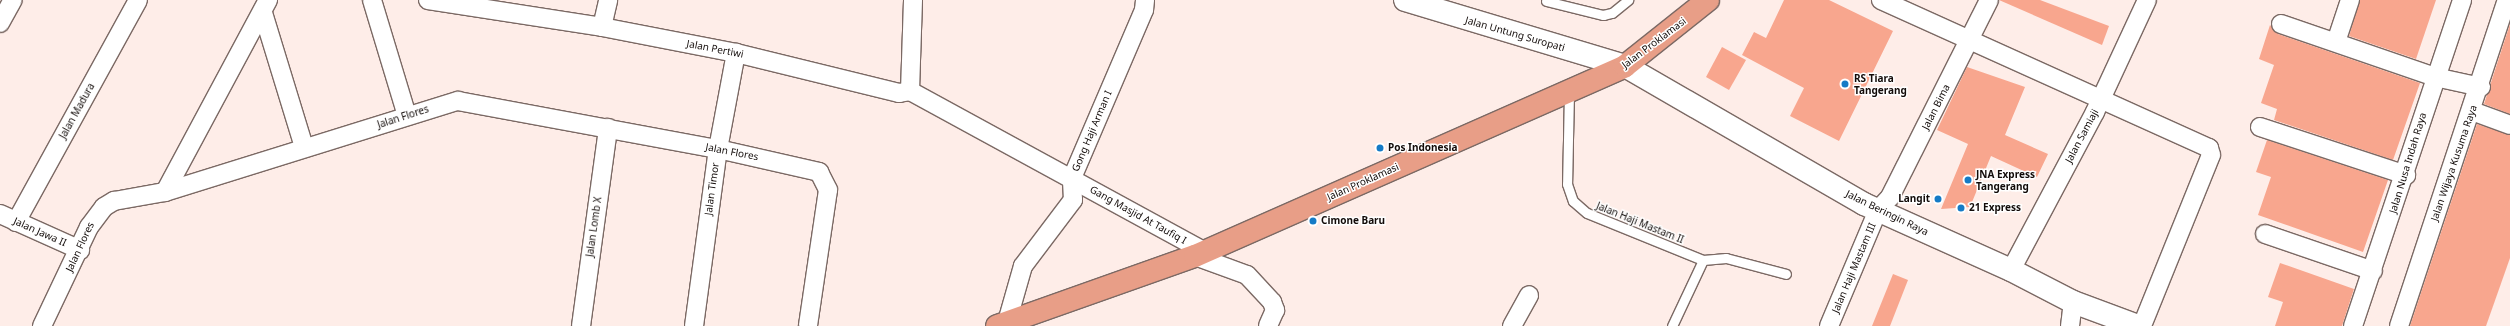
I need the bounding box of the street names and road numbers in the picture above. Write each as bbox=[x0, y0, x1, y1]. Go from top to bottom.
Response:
street label: Jalan Untung Suropati bbox=[1464, 14, 1566, 54]
street label: Jalan Proklamasi bbox=[1620, 15, 1688, 71]
street label: Jalan Pertiwi bbox=[686, 38, 744, 60]
street label: Jalan Madura bbox=[57, 81, 97, 141]
street label: Jalan Bima bbox=[1919, 82, 1953, 132]
street label: Gong Haji Arman I bbox=[1070, 89, 1114, 173]
street label: Jalan Flores bbox=[376, 103, 430, 131]
street label: Jalan Wijaya Kusuma Raya bbox=[2428, 103, 2480, 223]
street label: Jalan Samiaji bbox=[2063, 107, 2101, 165]
street label: Jalan Nusa Indah Raya bbox=[2387, 111, 2429, 215]
street label: Jalan Flores bbox=[705, 141, 759, 163]
street label: Jalan Proklamasi bbox=[1325, 161, 1401, 203]
street label: Jalan Timor bbox=[702, 162, 722, 216]
street label: Gang Masjid At Taufiq I bbox=[1088, 183, 1188, 247]
street label: Jalan Beringin Raya bbox=[1844, 188, 1930, 238]
street label: Jalan Lomb X bbox=[584, 196, 604, 258]
street label: Jalan Haji Mastam II bbox=[1594, 200, 1686, 246]
street label: Jalan Jawa II bbox=[12, 215, 68, 249]
street label: Jalan Flores bbox=[63, 220, 97, 274]
street label: Jalan Haji Mastam III bbox=[1830, 221, 1878, 315]

